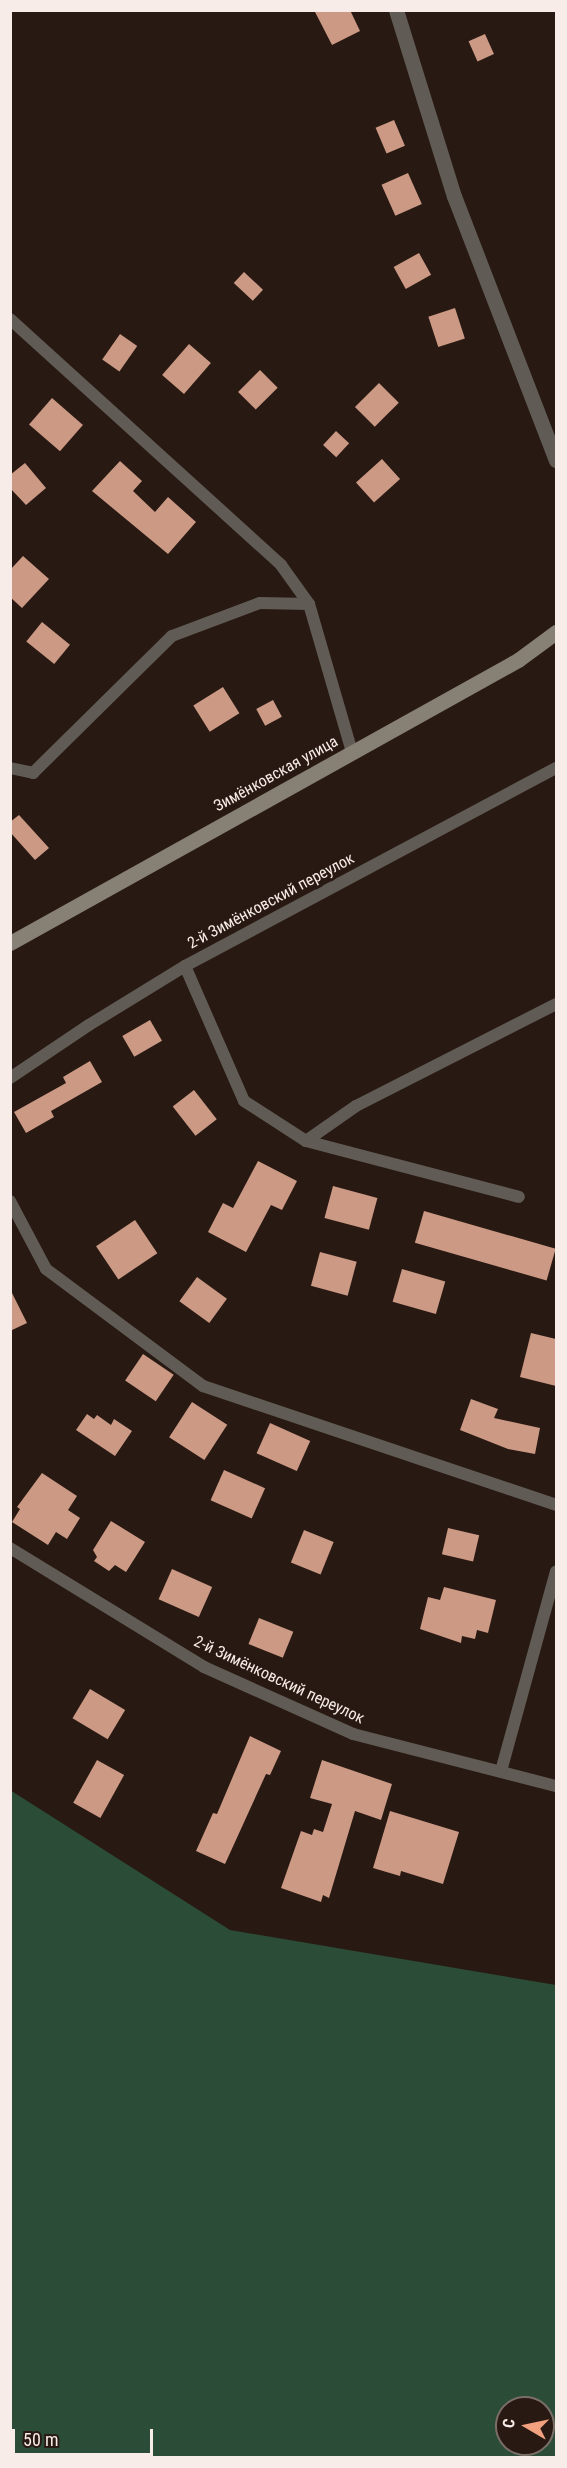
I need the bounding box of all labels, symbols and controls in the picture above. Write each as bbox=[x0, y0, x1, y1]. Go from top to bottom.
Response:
street label: Зимёнковская улица bbox=[211, 732, 341, 816]
street label: 2-й Зимёнковский переулок bbox=[184, 849, 358, 953]
street label: 2-й Зимёнковский переулок bbox=[191, 1632, 367, 1728]
north arrow bbox=[495, 2396, 555, 2456]
scale bar bbox=[15, 2417, 156, 2455]
text: С bbox=[499, 2417, 519, 2429]
text: 50 m bbox=[23, 2429, 58, 2450]

